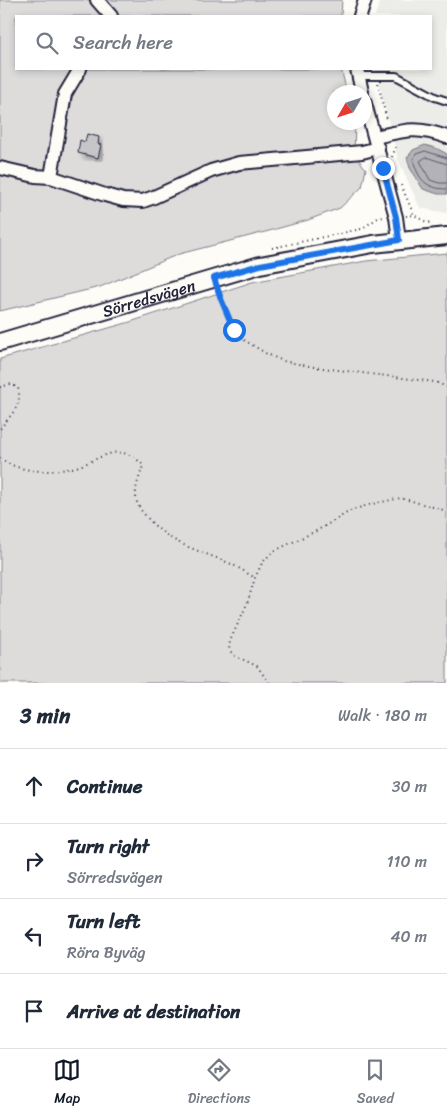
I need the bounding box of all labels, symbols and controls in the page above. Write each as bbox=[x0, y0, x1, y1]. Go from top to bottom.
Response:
search box bbox=[15, 15, 432, 70]
text: Search here bbox=[73, 26, 173, 59]
icon: search bbox=[33, 29, 61, 57]
north arrow bbox=[327, 85, 372, 130]
route end bbox=[372, 157, 395, 180]
street label: Sörredsvägen bbox=[99, 270, 199, 325]
route start bbox=[223, 319, 246, 342]
text: 3 min bbox=[20, 697, 70, 735]
text: Walk · 180 m bbox=[338, 701, 427, 730]
text: Continue bbox=[67, 770, 143, 803]
icon: ahead bbox=[20, 772, 48, 800]
text: 30 m bbox=[392, 772, 427, 801]
text: Turn right bbox=[67, 830, 149, 863]
icon: right bbox=[20, 847, 48, 875]
text: 110 m bbox=[387, 847, 427, 876]
text: Sörredsvägen bbox=[67, 863, 163, 892]
text: Turn left bbox=[67, 905, 140, 938]
icon: left bbox=[20, 922, 48, 950]
text: 40 m bbox=[390, 922, 427, 951]
text: Röra Byväg bbox=[67, 938, 146, 967]
text: Arrive at destination bbox=[67, 995, 240, 1028]
icon: arrive bbox=[20, 997, 48, 1025]
tab: Map bbox=[53, 1056, 81, 1111]
tab: Directions bbox=[188, 1056, 250, 1111]
tab: Saved bbox=[357, 1056, 394, 1111]

